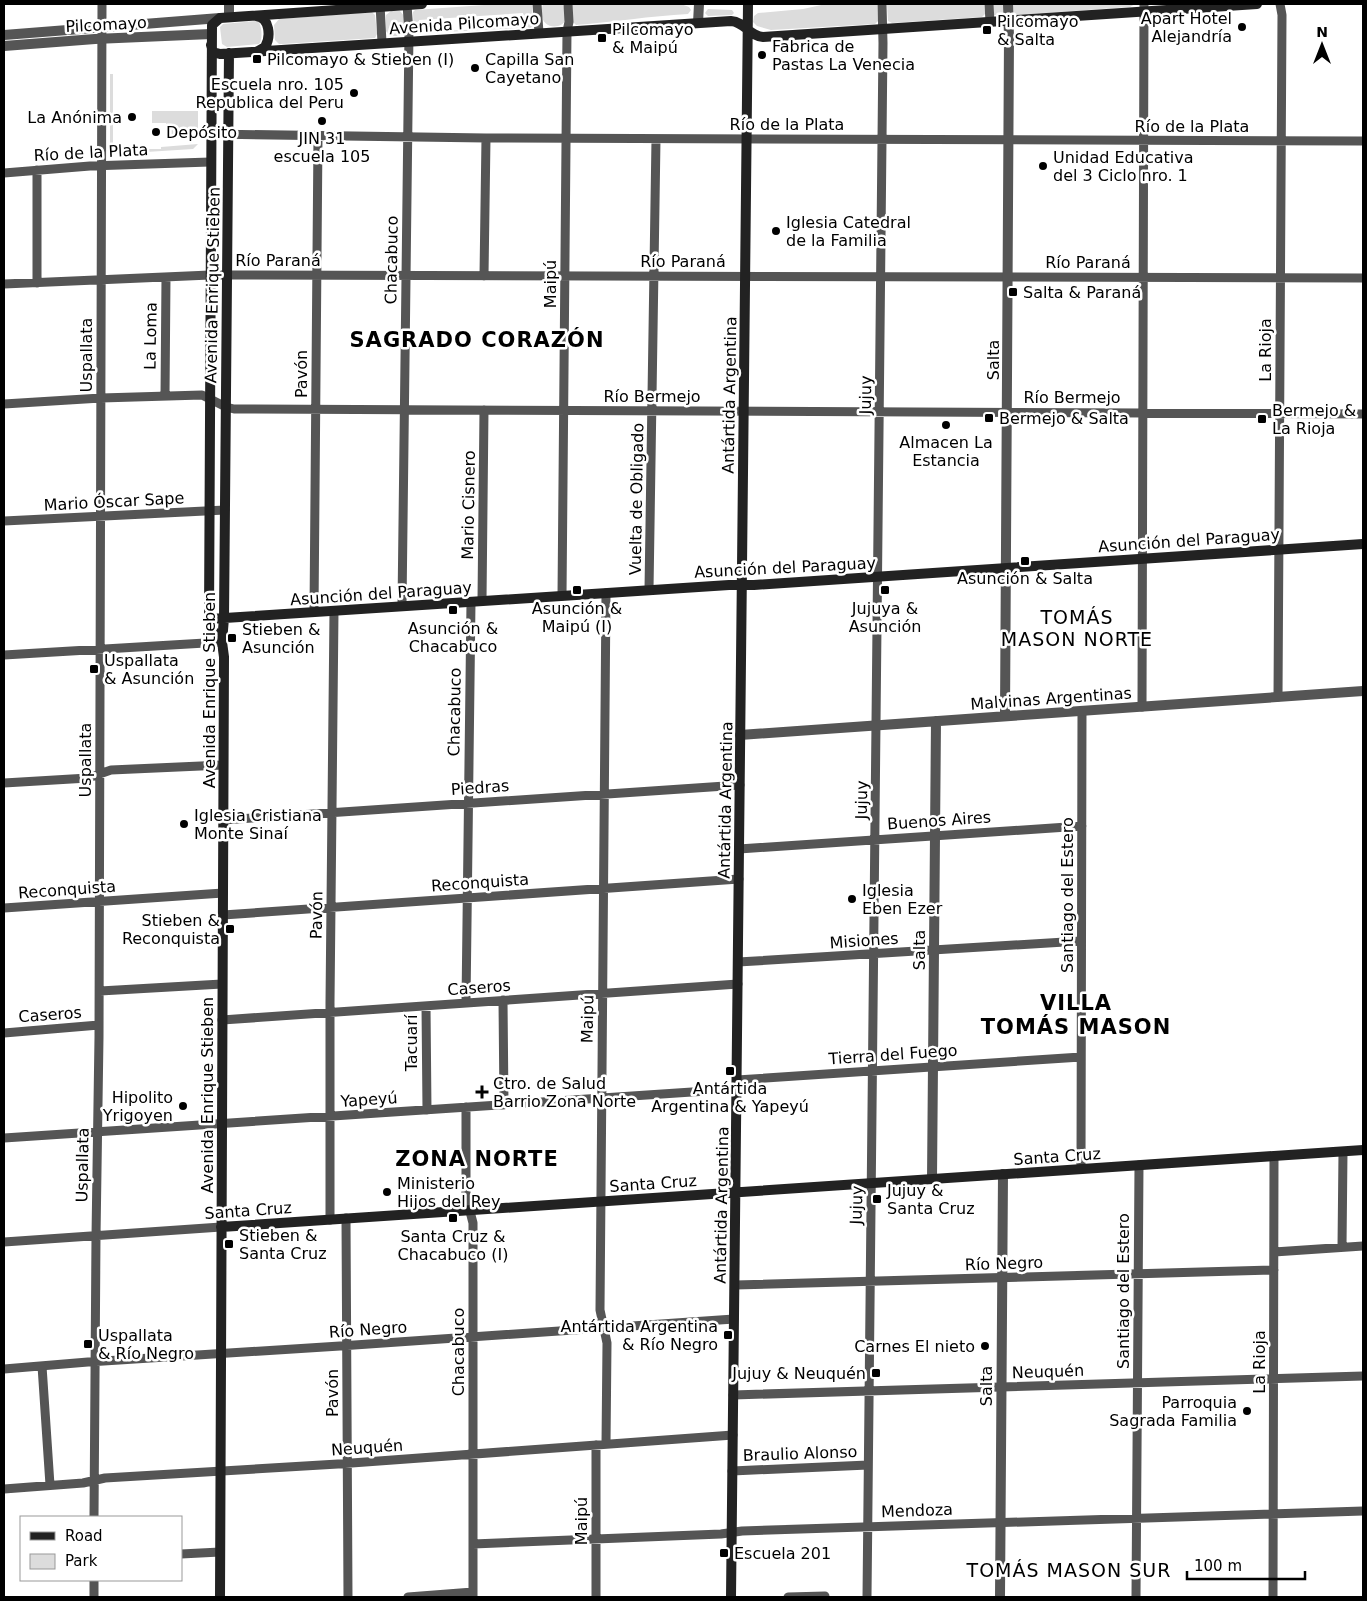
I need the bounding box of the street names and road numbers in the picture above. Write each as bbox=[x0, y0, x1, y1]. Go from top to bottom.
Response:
street label: Avenida Pilcomayo bbox=[388, 9, 540, 38]
street label: Pilcomayo bbox=[65, 13, 147, 36]
street label: Río de la Plata bbox=[730, 115, 844, 134]
street label: Río de la Plata bbox=[1135, 117, 1249, 136]
street label: Río de la Plata bbox=[33, 140, 149, 165]
street label: Avenida Enrique Stieben bbox=[201, 187, 224, 383]
street label: Chacabuco bbox=[381, 216, 402, 304]
street label: Río Paraná bbox=[235, 251, 321, 270]
street label: Río Paraná bbox=[640, 252, 726, 271]
street label: Río Paraná bbox=[1045, 253, 1131, 272]
street label: Maipú bbox=[541, 260, 560, 308]
street label: La Loma bbox=[140, 302, 161, 370]
street label: Antártida Argentina bbox=[719, 316, 740, 474]
street label: Uspallata bbox=[77, 318, 96, 392]
street label: La Rioja bbox=[1256, 318, 1275, 382]
street label: Salta bbox=[984, 340, 1003, 380]
street label: Pavón bbox=[292, 350, 311, 398]
street label: Jujuy bbox=[856, 375, 875, 416]
street label: Río Bermejo bbox=[603, 387, 701, 406]
street label: Río Bermejo bbox=[1023, 388, 1121, 407]
street label: Vuelta de Obligado bbox=[626, 423, 647, 575]
street label: Mario Cisnero bbox=[458, 450, 479, 560]
street label: Mario Óscar Sape bbox=[43, 488, 185, 515]
street label: Asunción del Paraguay bbox=[1098, 525, 1280, 556]
street label: Asunción del Paraguay bbox=[694, 553, 876, 582]
street label: Asunción del Paraguay bbox=[290, 578, 472, 609]
street label: Avenida Enrique Stieben bbox=[200, 592, 219, 788]
street label: Chacabuco bbox=[444, 668, 465, 756]
street label: Malvinas Argentinas bbox=[970, 683, 1132, 714]
street label: Antártida Argentina bbox=[715, 721, 736, 879]
street label: Uspallata bbox=[76, 723, 95, 797]
street label: Piedras bbox=[450, 776, 510, 799]
street label: Jujuy bbox=[852, 780, 871, 821]
street label: Buenos Aires bbox=[886, 807, 992, 834]
street label: Santiago del Estero bbox=[1058, 817, 1077, 973]
street label: Reconquista bbox=[430, 870, 530, 895]
street label: Reconquista bbox=[17, 877, 117, 902]
street label: Pavón bbox=[307, 891, 326, 939]
street label: Misiones bbox=[829, 929, 899, 952]
street label: Salta bbox=[910, 930, 929, 970]
street label: Caseros bbox=[447, 976, 511, 999]
street label: Maipú bbox=[578, 995, 597, 1043]
street label: Avenida Enrique Stieben bbox=[198, 997, 217, 1193]
street label: Caseros bbox=[18, 1003, 82, 1026]
street label: Tacuarí bbox=[402, 1014, 421, 1072]
street label: Tierra del Fuego bbox=[827, 1041, 958, 1069]
street label: Yapeyú bbox=[339, 1088, 398, 1111]
street label: Antártida Argentina bbox=[711, 1126, 732, 1284]
street label: Uspallata bbox=[72, 1127, 93, 1203]
street label: Santa Cruz bbox=[1013, 1144, 1101, 1169]
street label: Santa Cruz bbox=[609, 1171, 697, 1196]
street label: Jujuy bbox=[846, 1185, 867, 1226]
street label: Santa Cruz bbox=[204, 1198, 292, 1223]
street label: Santiago del Estero bbox=[1114, 1213, 1133, 1369]
street label: Río Negro bbox=[964, 1253, 1044, 1274]
street label: Chacabuco bbox=[449, 1308, 468, 1396]
street label: Río Negro bbox=[328, 1317, 408, 1342]
street label: La Rioja bbox=[1250, 1330, 1269, 1394]
street label: Neuquén bbox=[1012, 1361, 1084, 1382]
street label: Salta bbox=[977, 1366, 996, 1406]
street label: Pavón bbox=[323, 1369, 342, 1417]
street label: Neuquén bbox=[330, 1436, 404, 1459]
street label: Braulio Alonso bbox=[742, 1442, 858, 1465]
street label: Maipú bbox=[572, 1497, 591, 1545]
street label: Mendoza bbox=[881, 1500, 953, 1521]

